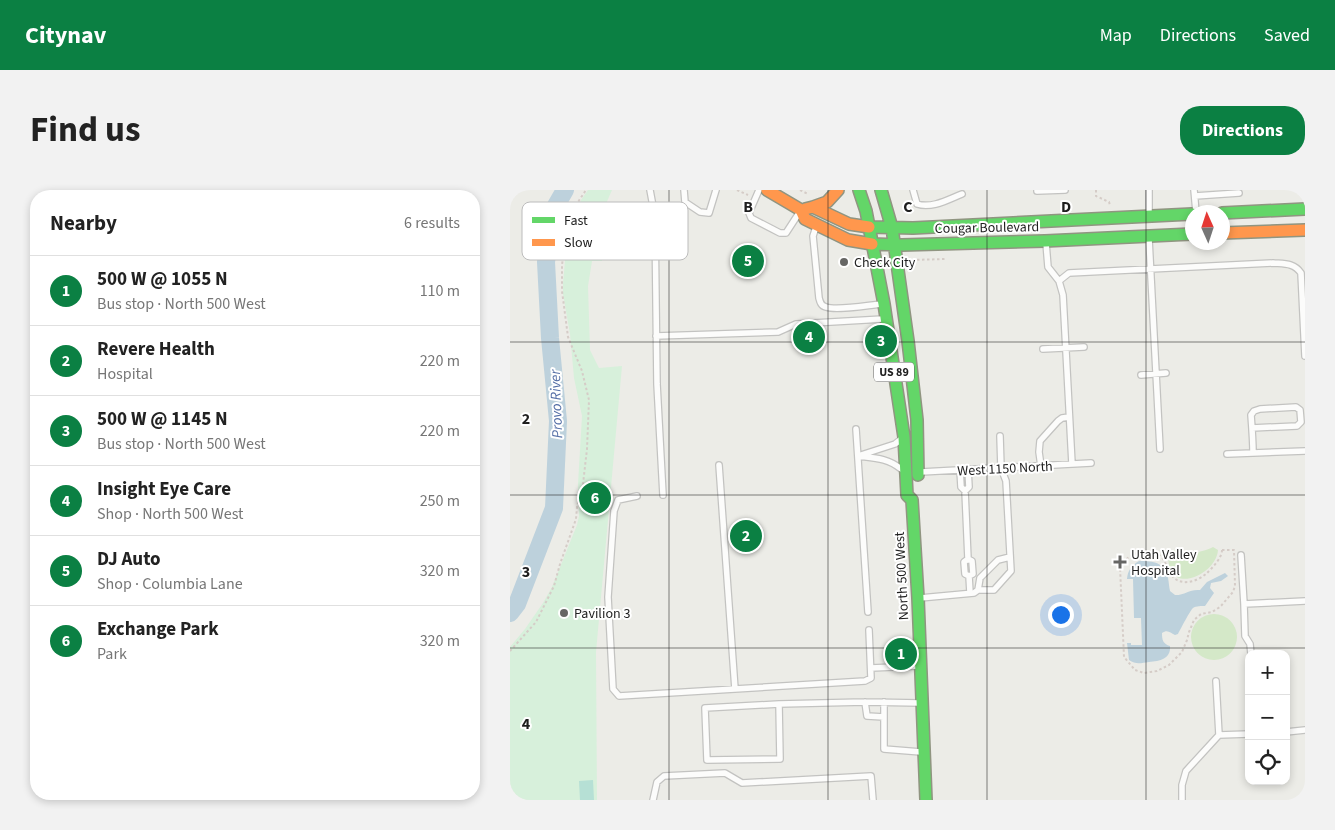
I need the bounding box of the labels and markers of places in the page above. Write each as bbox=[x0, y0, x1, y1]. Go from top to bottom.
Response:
pin: 5 bbox=[732, 242, 764, 280]
place label: Check City bbox=[854, 253, 916, 273]
marker: Check City bbox=[838, 256, 850, 268]
pin: 4 bbox=[793, 318, 825, 356]
pin: 3 bbox=[865, 322, 897, 360]
pin: 6 bbox=[579, 479, 611, 517]
pin: 2 bbox=[730, 517, 762, 555]
place label: Utah Valley Hospital bbox=[1131, 545, 1197, 581]
marker: Utah Valley Hospital bbox=[1113, 555, 1127, 569]
place label: Pavilion 3 bbox=[574, 604, 630, 624]
marker: Pavilion 3 bbox=[558, 607, 570, 619]
pin: 1 bbox=[885, 635, 917, 673]

